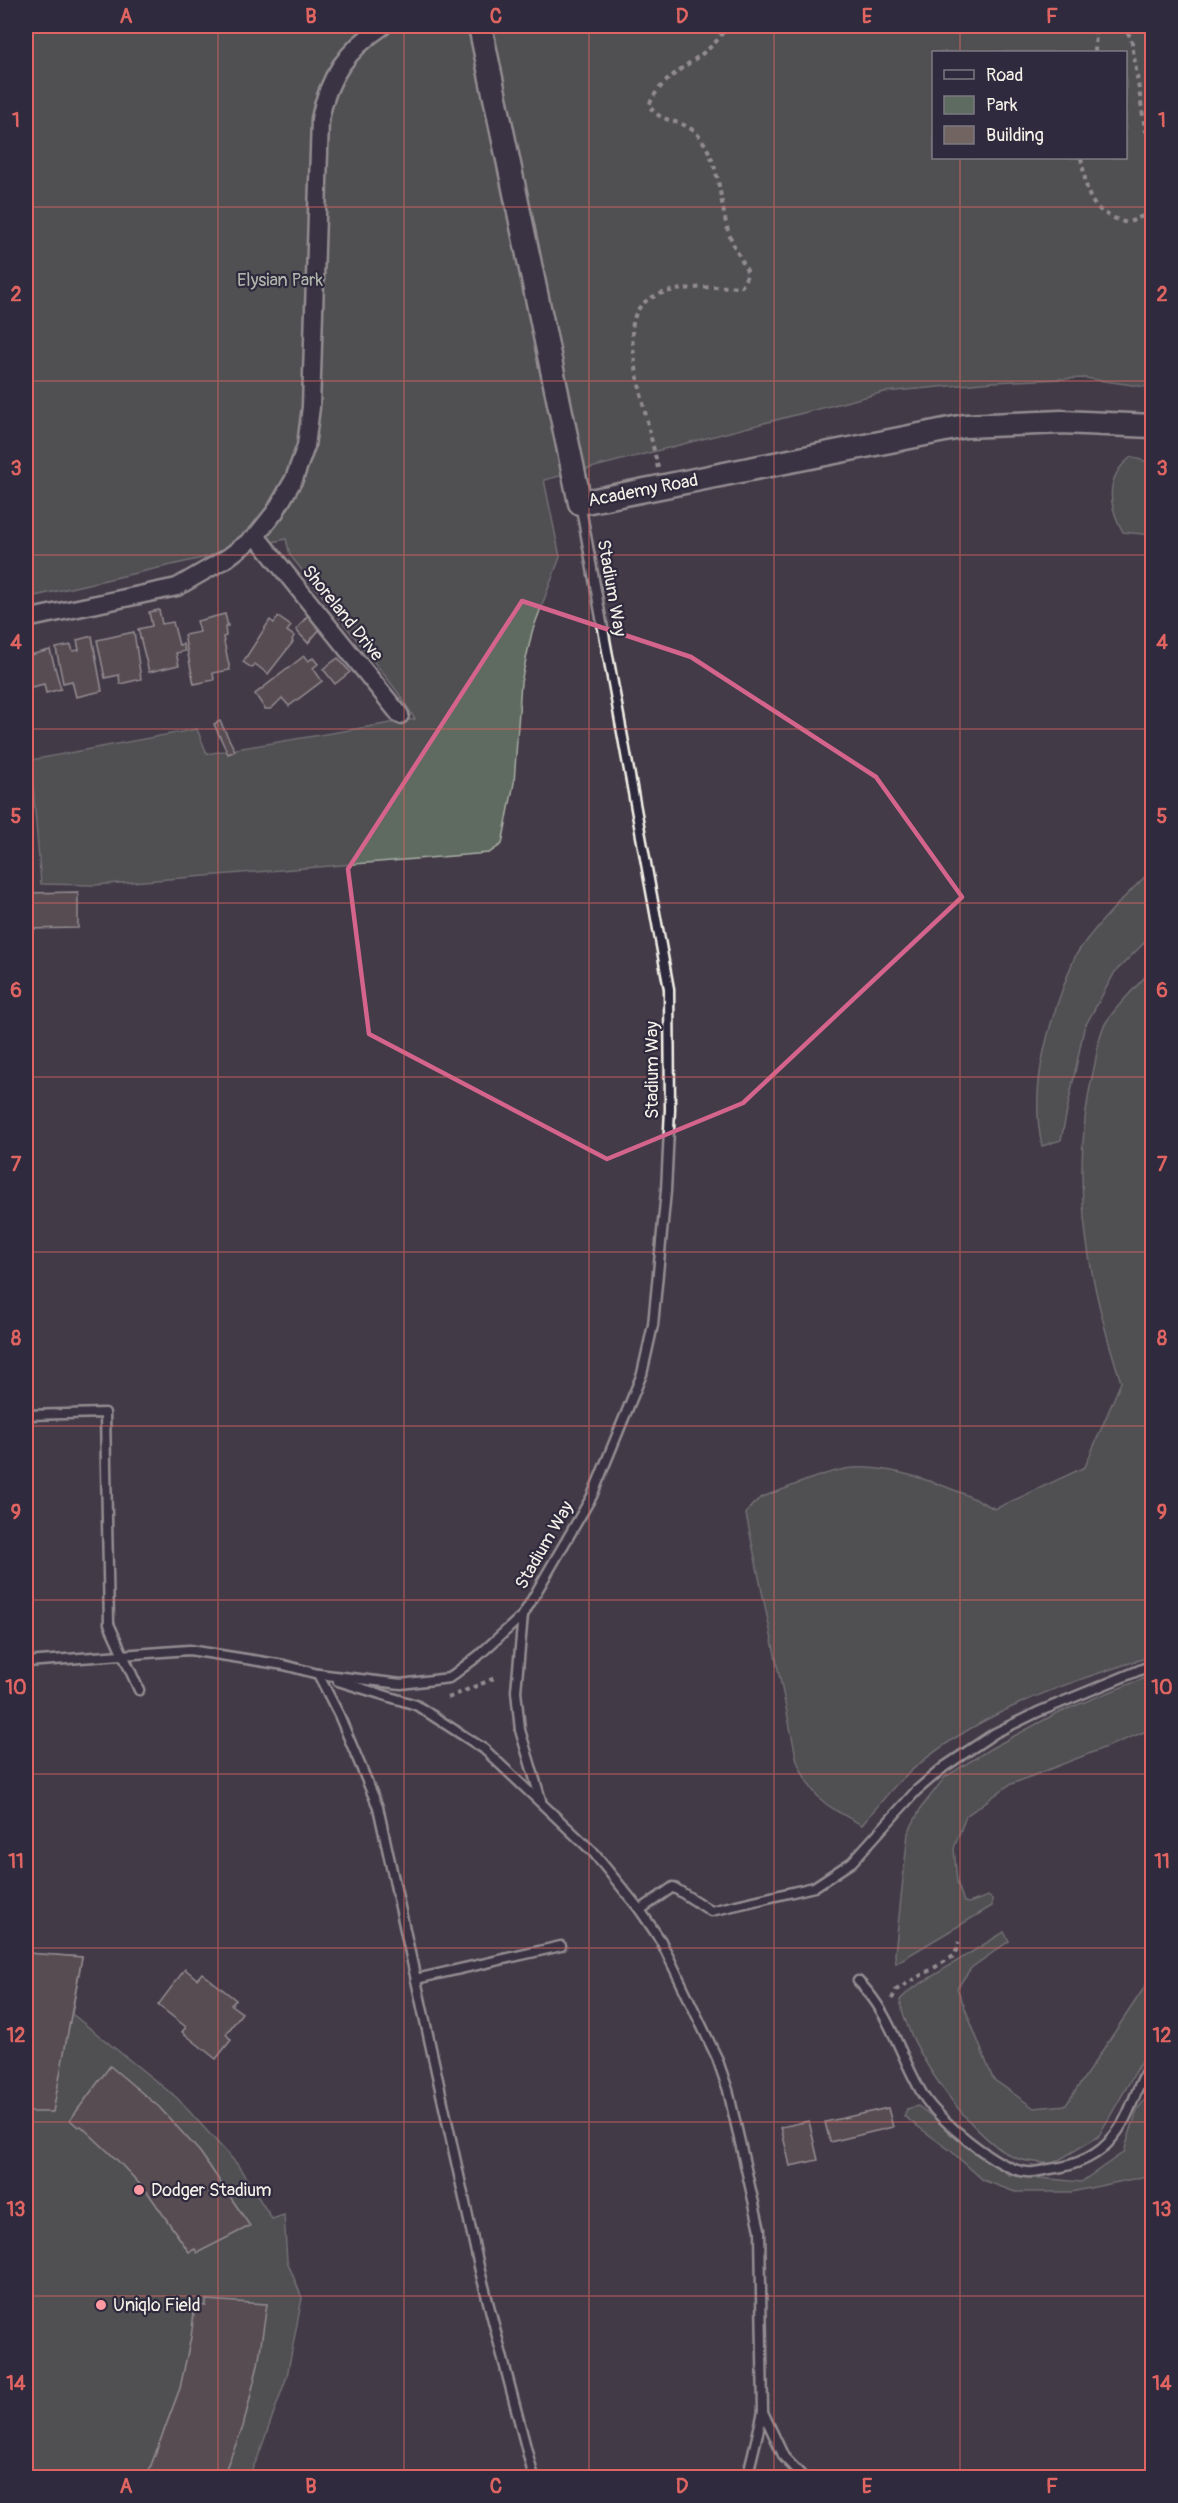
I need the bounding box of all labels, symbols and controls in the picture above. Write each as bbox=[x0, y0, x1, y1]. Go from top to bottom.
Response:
text: A bbox=[120, 4, 133, 29]
text: B bbox=[305, 4, 317, 29]
text: C bbox=[490, 4, 502, 29]
text: D bbox=[676, 4, 689, 29]
text: E bbox=[862, 4, 873, 29]
text: F bbox=[1046, 4, 1058, 29]
legend bbox=[932, 51, 1127, 159]
text: Road bbox=[986, 64, 1023, 87]
text: Park bbox=[986, 94, 1018, 117]
text: 1 bbox=[12, 108, 20, 133]
text: 1 bbox=[1158, 108, 1166, 133]
text: Building bbox=[986, 124, 1044, 147]
park label: Elysian Park bbox=[237, 269, 323, 292]
text: 2 bbox=[10, 282, 22, 307]
text: 2 bbox=[1156, 282, 1168, 307]
text: 3 bbox=[10, 456, 22, 481]
text: 3 bbox=[1156, 456, 1168, 481]
street label: Academy Road bbox=[586, 469, 700, 512]
street label: Stadium Way bbox=[592, 538, 631, 639]
street label: Shoreland Drive bbox=[297, 561, 388, 666]
text: 4 bbox=[10, 630, 22, 655]
text: 4 bbox=[1156, 630, 1168, 655]
text: 5 bbox=[11, 804, 22, 829]
text: 5 bbox=[1157, 804, 1168, 829]
text: 6 bbox=[10, 978, 22, 1003]
text: 6 bbox=[1156, 978, 1168, 1003]
street label: Stadium Way bbox=[641, 1021, 664, 1119]
text: 7 bbox=[11, 1152, 22, 1177]
text: 7 bbox=[1157, 1152, 1168, 1177]
text: 8 bbox=[11, 1326, 21, 1351]
text: 8 bbox=[1157, 1326, 1167, 1351]
street label: Stadium Way bbox=[510, 1497, 579, 1593]
text: 9 bbox=[11, 1500, 21, 1525]
text: 9 bbox=[1157, 1500, 1167, 1525]
text: 10 bbox=[5, 1675, 27, 1700]
text: 10 bbox=[1151, 1675, 1173, 1700]
text: 11 bbox=[8, 1849, 24, 1874]
text: 11 bbox=[1154, 1849, 1170, 1874]
text: 12 bbox=[7, 2023, 26, 2048]
text: 12 bbox=[1153, 2023, 1172, 2048]
place label: Dodger Stadium bbox=[151, 2179, 272, 2202]
marker: Dodger Stadium bbox=[132, 2183, 146, 2197]
text: 13 bbox=[7, 2197, 25, 2222]
text: 13 bbox=[1153, 2197, 1171, 2222]
place label: Uniqlo Field bbox=[113, 2294, 201, 2317]
marker: Uniqlo Field bbox=[94, 2298, 108, 2312]
text: 14 bbox=[6, 2371, 26, 2396]
text: 14 bbox=[1152, 2371, 1172, 2396]
text: A bbox=[120, 2474, 133, 2499]
text: B bbox=[305, 2474, 317, 2499]
text: C bbox=[490, 2474, 502, 2499]
text: D bbox=[676, 2474, 689, 2499]
text: E bbox=[862, 2474, 873, 2499]
text: F bbox=[1046, 2474, 1058, 2499]

